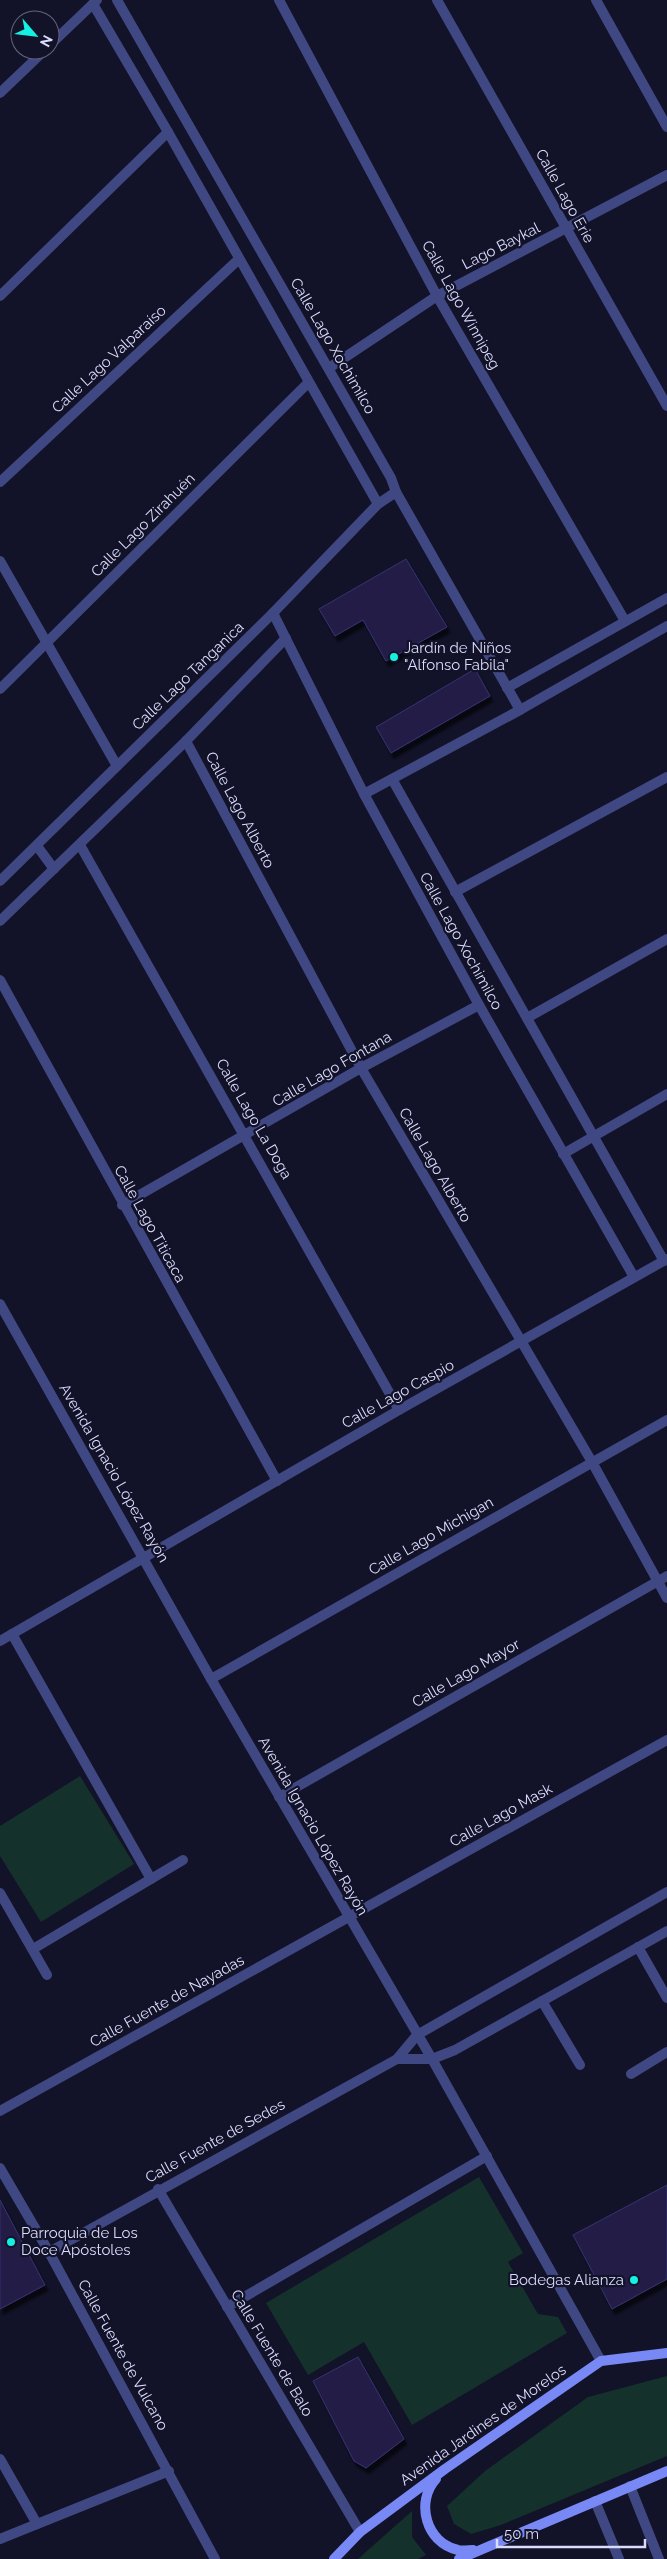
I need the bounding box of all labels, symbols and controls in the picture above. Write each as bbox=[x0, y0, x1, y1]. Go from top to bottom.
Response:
north arrow bbox=[10, 10, 60, 60]
text: N bbox=[37, 33, 56, 50]
street label: Calle Lago Erie bbox=[532, 146, 598, 246]
street label: Lago Baykal bbox=[459, 218, 544, 273]
street label: Calle Lago Winnipeg bbox=[418, 237, 504, 373]
street label: Calle Lago Xochimilco bbox=[287, 275, 379, 417]
street label: Calle Lago Valparaíso bbox=[48, 301, 170, 417]
street label: Calle Lago Zirahuén bbox=[87, 469, 199, 581]
street label: Calle Lago Tanganica bbox=[128, 618, 248, 734]
place label: Jardín de Niños "Alfonso Fabila" bbox=[404, 639, 511, 674]
marker: Jardín de Niños "Alfonso Fabila" bbox=[388, 651, 400, 663]
street label: Calle Lago Alberto bbox=[202, 749, 278, 871]
street label: Calle Lago Xochimilco bbox=[416, 869, 506, 1013]
street label: Calle Lago Fontana bbox=[269, 1028, 395, 1110]
street label: Calle Lago La Doga bbox=[212, 1056, 296, 1182]
street label: Calle Lago Alberto bbox=[395, 1105, 475, 1225]
street label: Calle Lago Titicaca bbox=[110, 1162, 190, 1286]
street label: Calle Lago Caspio bbox=[339, 1356, 457, 1432]
street label: Avenida Ignacio López Rayón bbox=[55, 1380, 173, 1566]
street label: Calle Lago Michigan bbox=[365, 1493, 497, 1579]
street label: Calle Lago Mayor bbox=[409, 1635, 524, 1711]
street label: Avenida Ignacio López Rayón bbox=[254, 1733, 372, 1919]
street label: Calle Lago Mask bbox=[446, 1779, 556, 1851]
street label: Calle Fuente de Nayadas bbox=[87, 1951, 247, 2051]
street label: Calle Fuente de Sedes bbox=[142, 2095, 288, 2187]
place label: Parroquia de Los Doce Apóstoles bbox=[21, 2224, 138, 2259]
marker: Parroquia de Los Doce Apóstoles bbox=[5, 2236, 17, 2248]
place label: Bodegas Alianza bbox=[509, 2271, 624, 2289]
marker: Bodegas Alianza bbox=[628, 2274, 640, 2286]
street label: Calle Fuente de Vulcano bbox=[74, 2276, 172, 2434]
street label: Calle Fuente de Balo bbox=[227, 2286, 317, 2420]
street label: Avenida Jardines de Morelos bbox=[396, 2361, 570, 2489]
scale bar bbox=[497, 2516, 644, 2548]
text: 50 m bbox=[504, 2525, 539, 2543]

